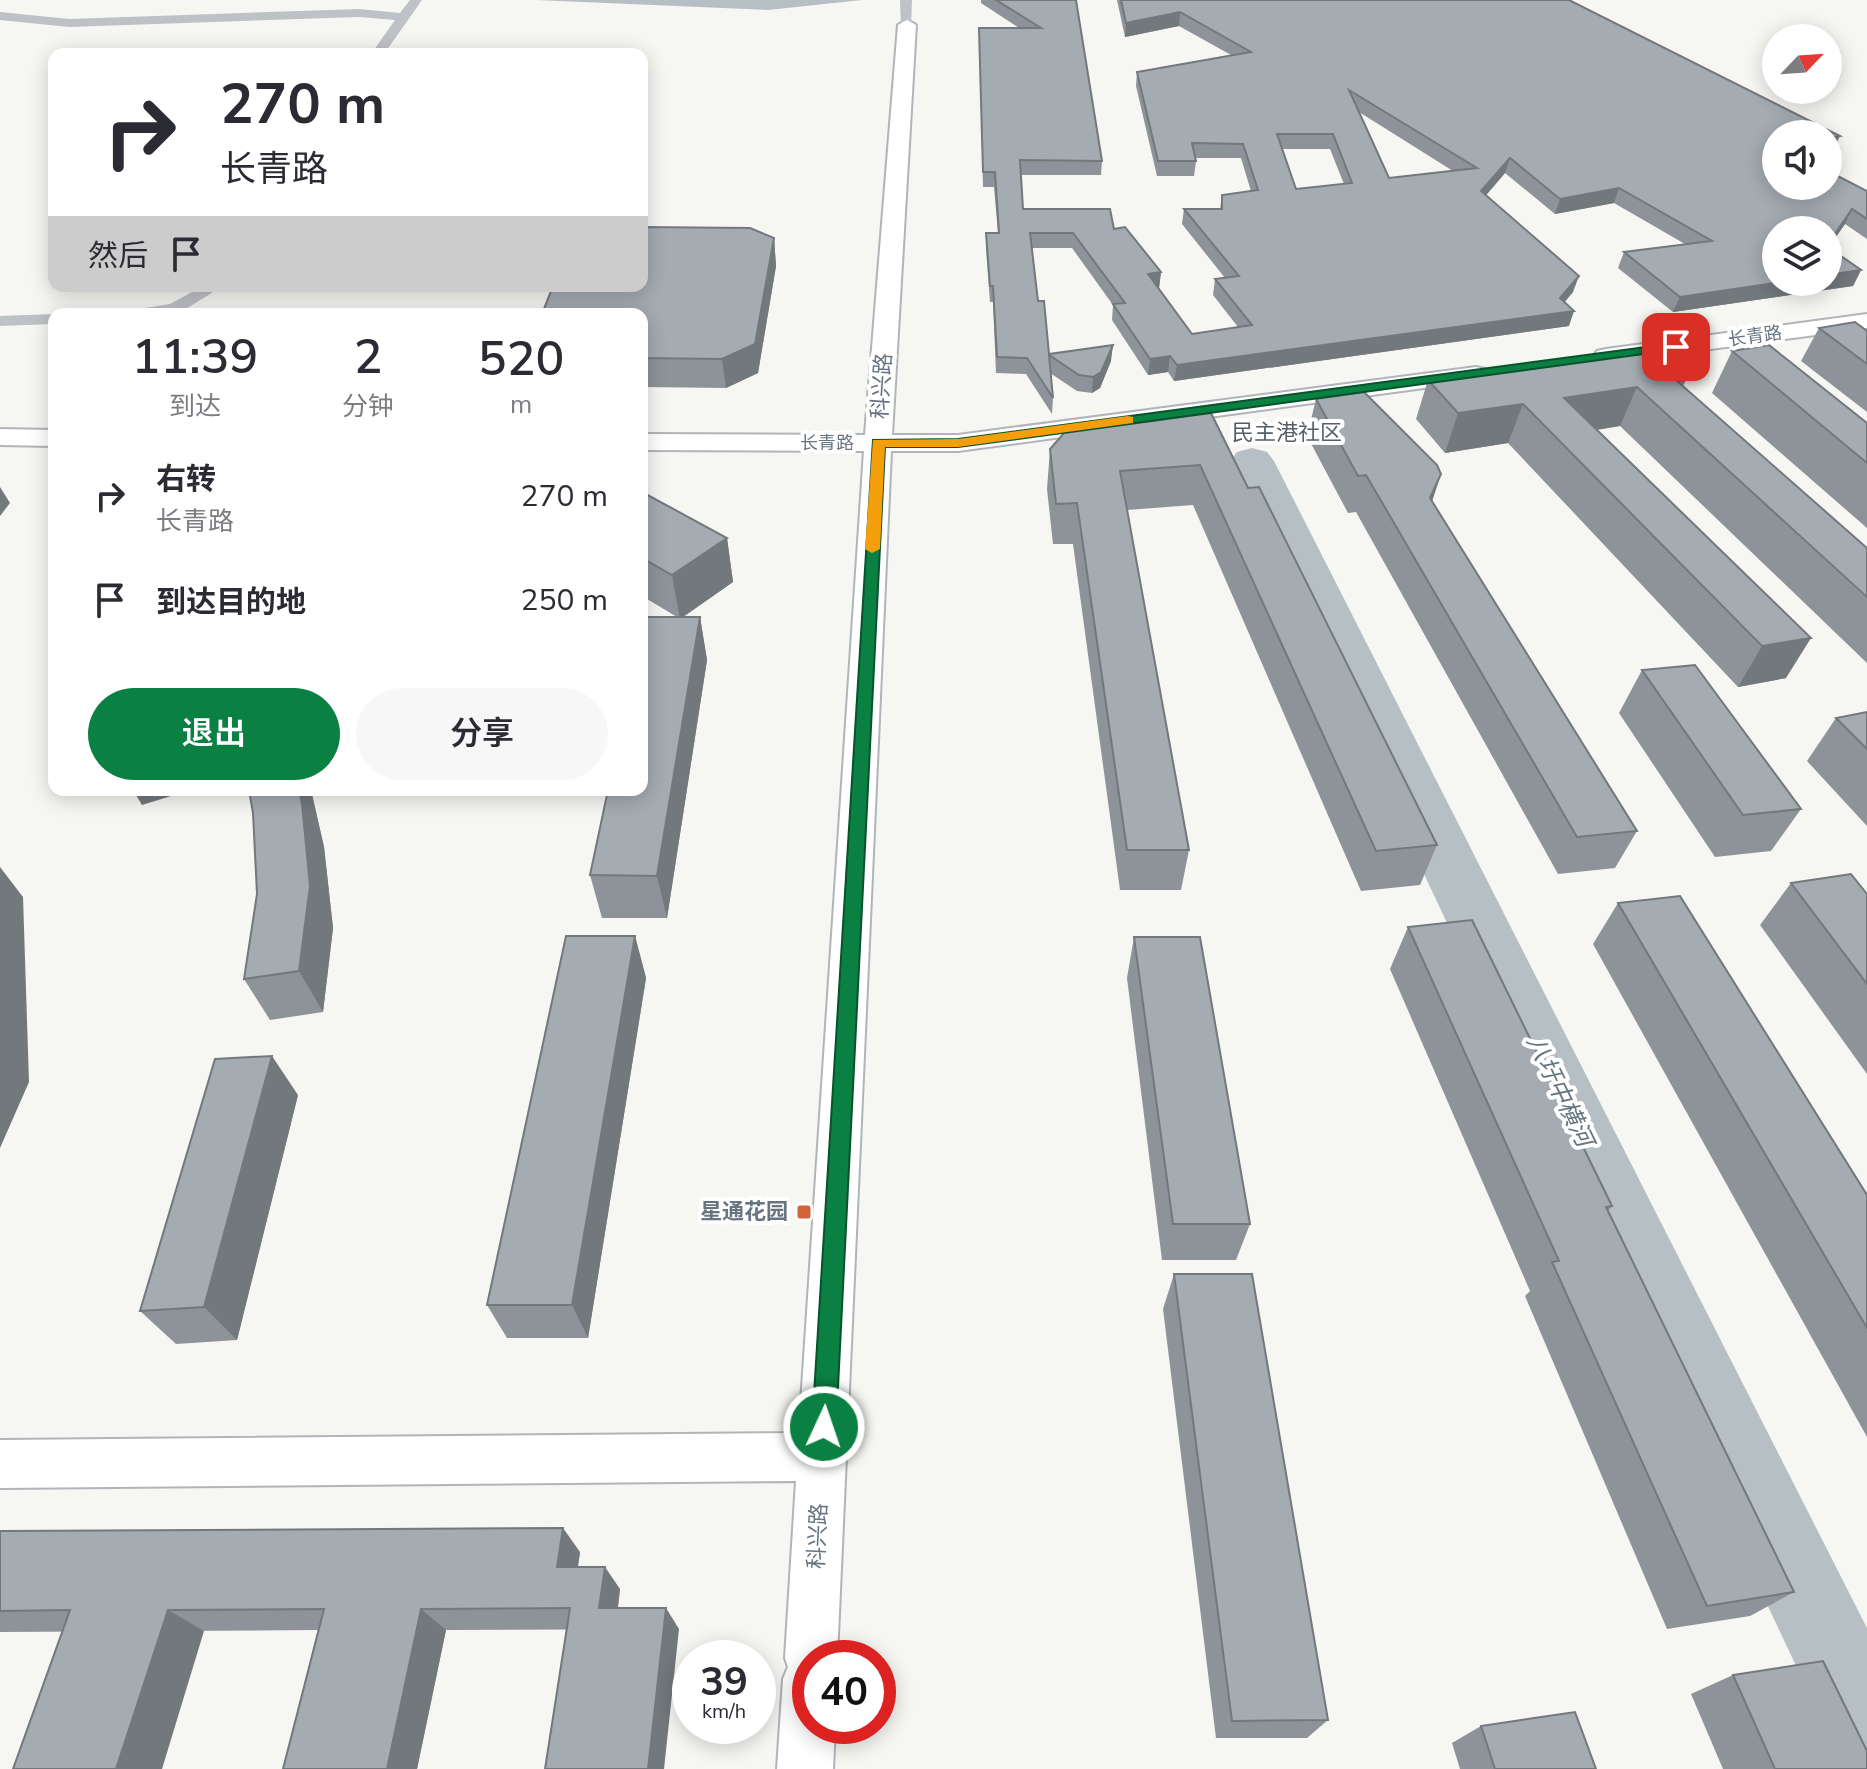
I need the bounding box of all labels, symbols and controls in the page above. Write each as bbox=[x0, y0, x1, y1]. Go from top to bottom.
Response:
north arrow bbox=[1762, 24, 1842, 104]
map controls bbox=[1762, 24, 1842, 296]
text: 270 m bbox=[220, 66, 385, 143]
icon: right bbox=[88, 80, 192, 184]
button: sound bbox=[1762, 120, 1842, 200]
text: 长青路 bbox=[220, 145, 328, 194]
button: layers bbox=[1762, 216, 1842, 296]
icon: arrive bbox=[164, 232, 208, 276]
text: 然后 bbox=[88, 236, 148, 277]
pin bbox=[1642, 313, 1710, 381]
street label: 长青路 bbox=[1727, 320, 1783, 352]
text: 11:39 bbox=[132, 324, 258, 390]
text: 2 bbox=[354, 324, 382, 390]
icon: arrive bbox=[1654, 325, 1698, 369]
text: 520 bbox=[478, 326, 564, 392]
street label: 科兴路 bbox=[865, 352, 899, 420]
text: m bbox=[510, 387, 532, 422]
text: 到达 bbox=[169, 389, 221, 424]
text: 分钟 bbox=[342, 389, 394, 424]
district label: 民主港社区 bbox=[1232, 418, 1342, 448]
street label: 长青路 bbox=[800, 431, 854, 455]
text: 右转 bbox=[156, 459, 216, 500]
icon: right bbox=[88, 474, 132, 518]
text: 270 m bbox=[521, 476, 608, 517]
text: 长青路 bbox=[156, 504, 234, 539]
icon: arrive bbox=[88, 578, 132, 622]
text: 250 m bbox=[521, 580, 608, 621]
text: 到达目的地 bbox=[156, 582, 306, 623]
button: 退出 bbox=[88, 688, 340, 780]
button: 分享 bbox=[356, 688, 608, 780]
water label: 八圩中横河 bbox=[1519, 1030, 1602, 1156]
place label: 星通花园 bbox=[700, 1197, 788, 1227]
marker: 星通花园 bbox=[795, 1203, 813, 1221]
position arrow bbox=[782, 1385, 866, 1469]
street label: 科兴路 bbox=[801, 1502, 835, 1570]
speed limit sign: 40 bbox=[792, 1640, 896, 1744]
text: 39 bbox=[700, 1655, 748, 1709]
text: km/h bbox=[702, 1698, 746, 1725]

